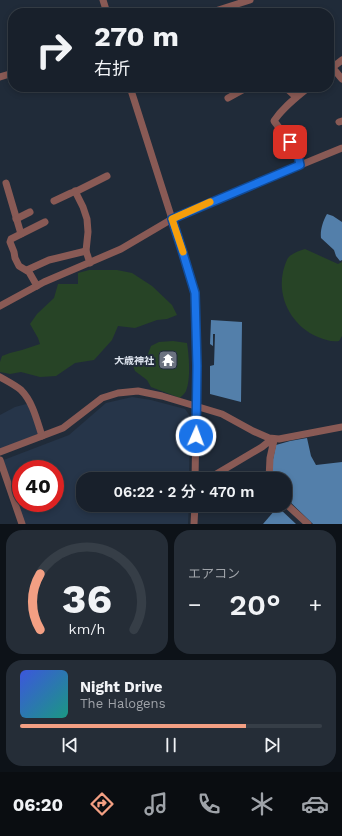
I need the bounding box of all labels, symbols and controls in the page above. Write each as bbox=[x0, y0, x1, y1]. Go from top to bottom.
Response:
text: 270 m bbox=[94, 20, 179, 53]
icon: right bbox=[28, 24, 80, 76]
text: 右折 bbox=[94, 58, 130, 79]
pin bbox=[273, 125, 307, 159]
icon: arrive bbox=[279, 131, 301, 153]
temple icon: 大歳神社 bbox=[157, 349, 179, 371]
place label: 大歳神社 bbox=[114, 355, 155, 366]
position arrow bbox=[175, 415, 217, 457]
speed limit sign: 40 bbox=[12, 460, 64, 512]
text: 06:22 · 2 分 · 470 m bbox=[113, 483, 255, 501]
text: エアコン bbox=[188, 566, 240, 581]
text: 36 bbox=[62, 574, 112, 623]
text: 20° bbox=[229, 587, 281, 622]
text: − bbox=[188, 592, 201, 617]
text: + bbox=[309, 592, 322, 617]
text: km/h bbox=[69, 621, 105, 637]
text: Night Drive bbox=[80, 678, 163, 696]
text: The Halogens bbox=[80, 696, 166, 711]
icon: previous bbox=[59, 734, 81, 756]
icon: pause bbox=[160, 734, 182, 756]
icon: next bbox=[261, 734, 283, 756]
icon: directions bbox=[88, 790, 116, 818]
icon: music bbox=[142, 790, 170, 818]
icon: phone bbox=[195, 790, 223, 818]
icon: climate bbox=[248, 790, 276, 818]
icon: car bbox=[301, 790, 329, 818]
text: 06:20 bbox=[13, 794, 63, 815]

